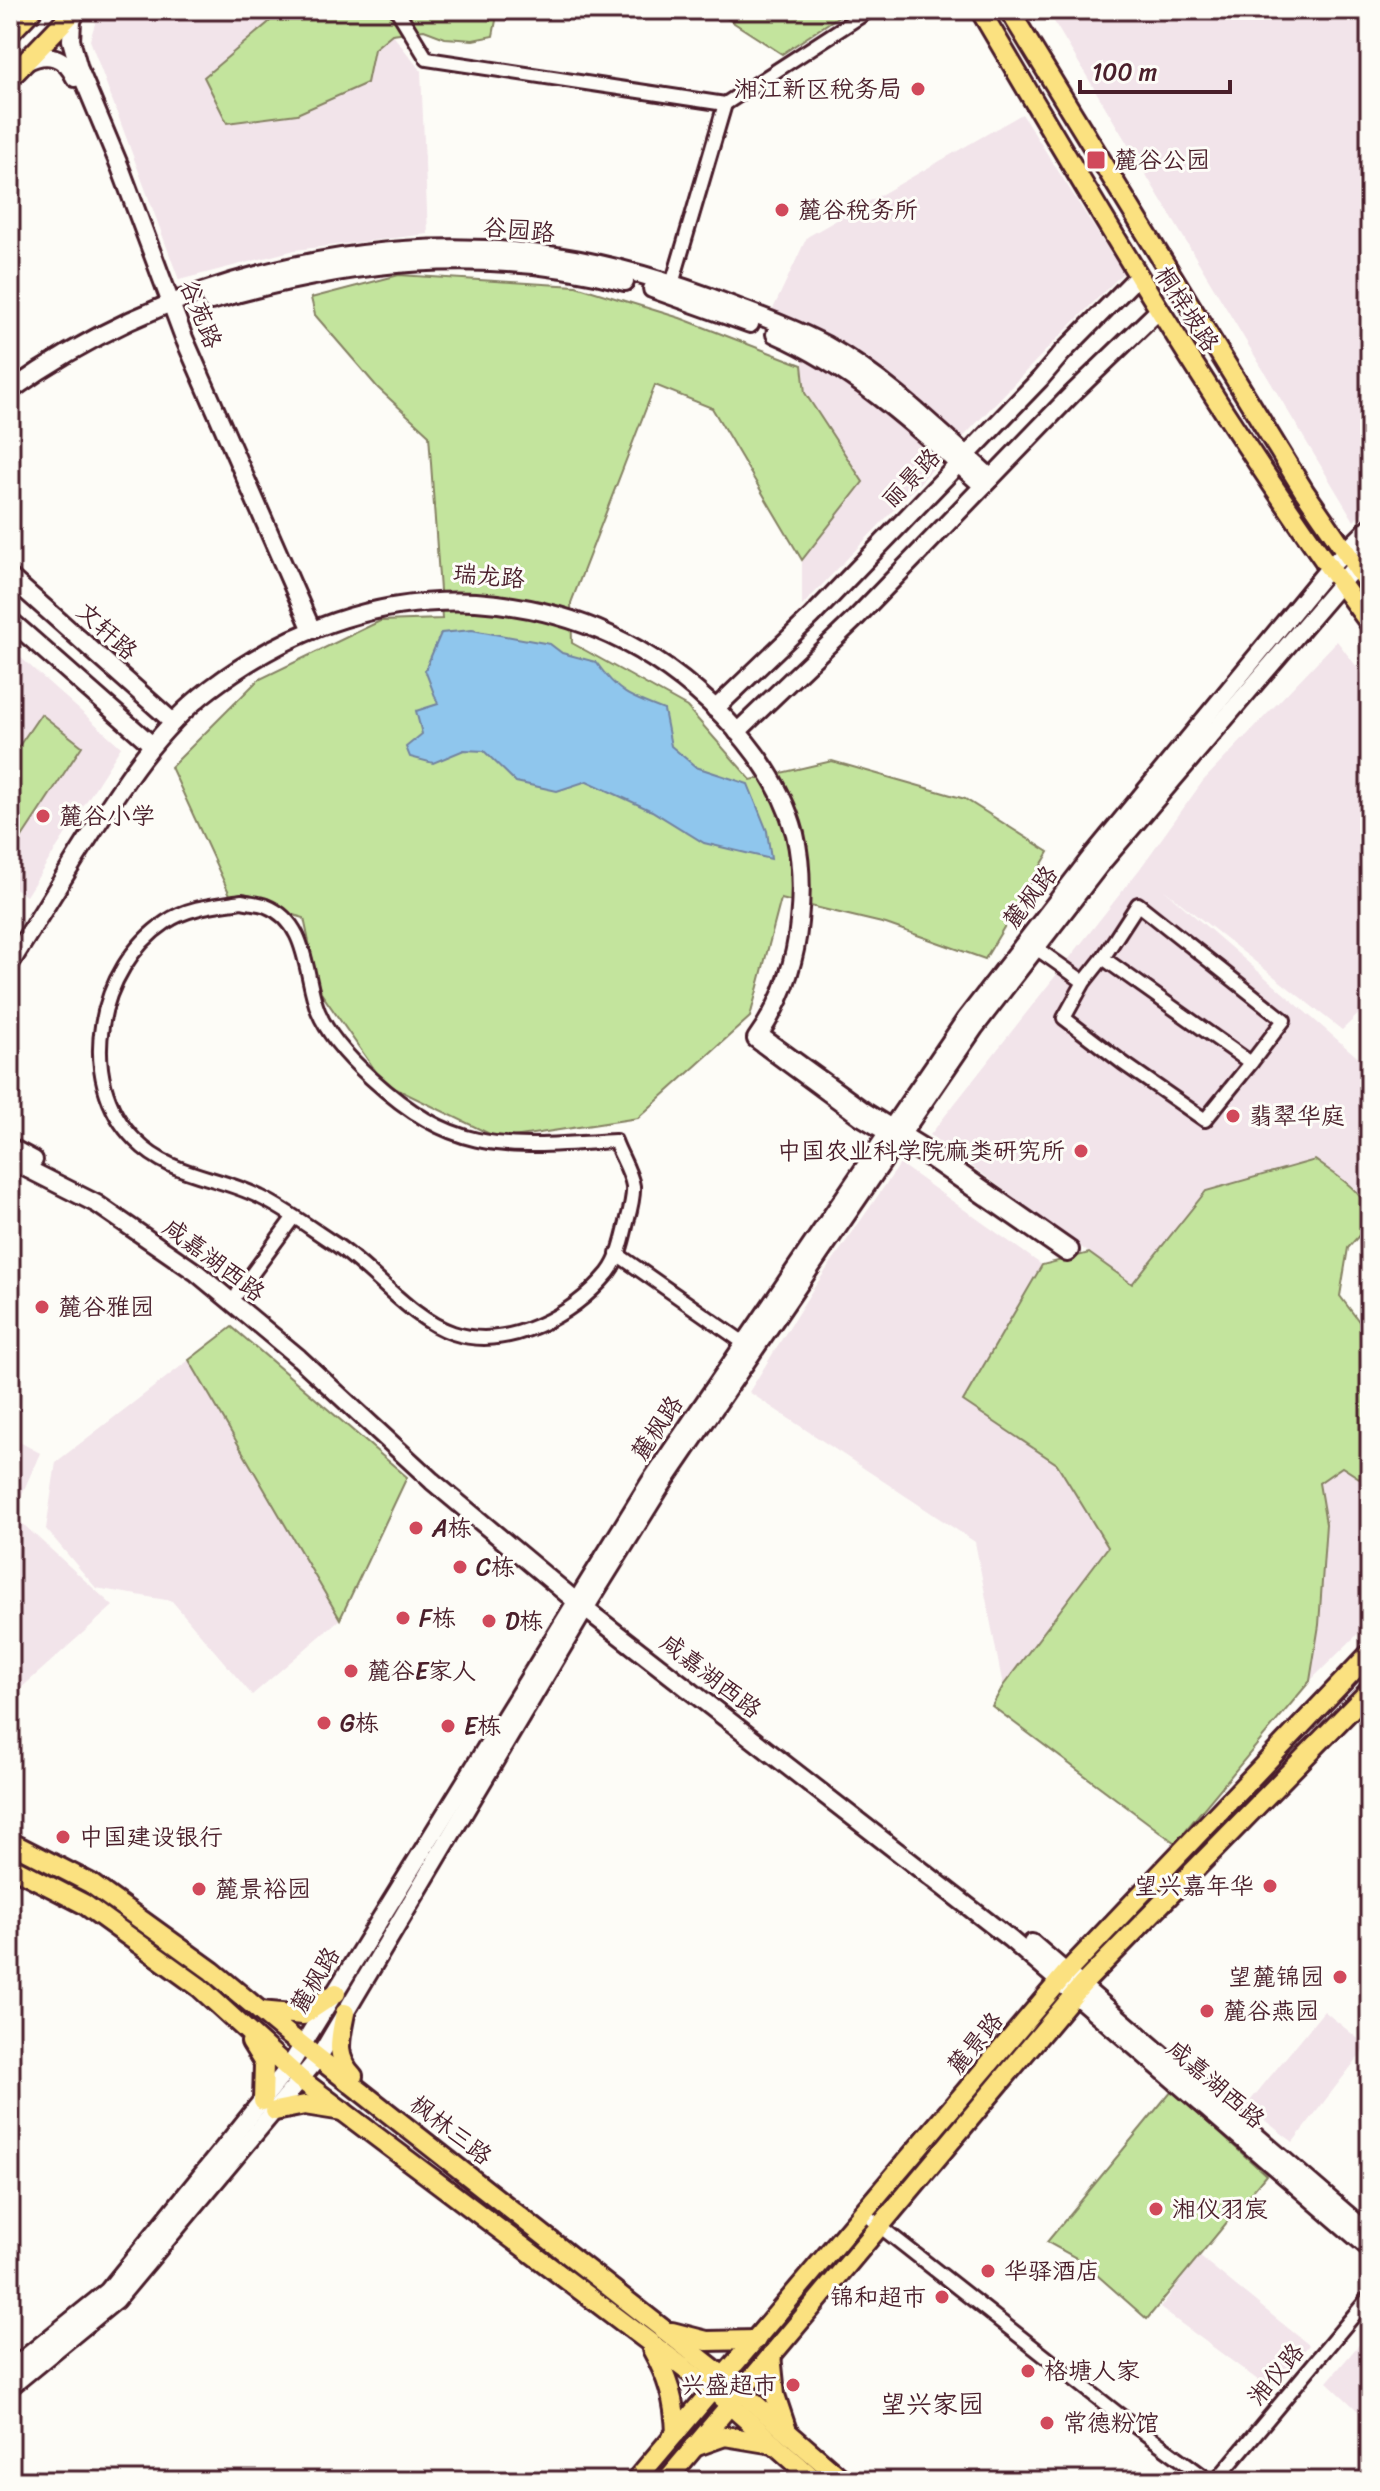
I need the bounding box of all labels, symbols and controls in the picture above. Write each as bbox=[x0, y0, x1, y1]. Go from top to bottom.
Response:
scale bar bbox=[1080, 44, 1230, 94]
text: 100 m bbox=[1092, 51, 1157, 93]
place label: 湘江新区税务局 bbox=[734, 68, 902, 110]
marker: 湘江新区税务局 bbox=[909, 80, 927, 98]
place label: 麓谷公园 bbox=[1114, 139, 1210, 181]
marker: 麓谷公园 bbox=[1085, 149, 1107, 171]
place label: 麓谷税务所 bbox=[798, 189, 918, 231]
marker: 麓谷税务所 bbox=[773, 201, 791, 219]
street label: 谷园路 bbox=[481, 206, 557, 254]
street label: 桐梓坡路 bbox=[1143, 257, 1231, 361]
street label: 谷苑路 bbox=[168, 273, 234, 355]
street label: 丽景路 bbox=[871, 438, 951, 518]
street label: 瑞龙路 bbox=[451, 552, 527, 600]
street label: 文轩路 bbox=[66, 591, 148, 671]
place label: 麓谷小学 bbox=[59, 795, 155, 837]
marker: 麓谷小学 bbox=[34, 807, 52, 825]
street label: 麓枫路 bbox=[991, 856, 1069, 938]
place label: 翡翠华庭 bbox=[1249, 1095, 1345, 1137]
marker: 翡翠华庭 bbox=[1224, 1107, 1242, 1125]
place label: 中国农业科学院麻类研究所 bbox=[777, 1130, 1065, 1172]
marker: 中国农业科学院麻类研究所 bbox=[1072, 1142, 1090, 1160]
street label: 咸嘉湖西路 bbox=[153, 1207, 275, 1313]
place label: 麓谷雅园 bbox=[58, 1286, 154, 1328]
marker: 麓谷雅园 bbox=[33, 1298, 51, 1316]
street label: 麓枫路 bbox=[619, 1386, 695, 1470]
place label: A栋 bbox=[431, 1507, 472, 1549]
marker: A栋 bbox=[407, 1519, 425, 1537]
place label: C栋 bbox=[476, 1546, 515, 1588]
marker: C栋 bbox=[451, 1558, 469, 1576]
place label: F栋 bbox=[419, 1597, 456, 1639]
place label: D栋 bbox=[505, 1600, 543, 1642]
marker: F栋 bbox=[394, 1609, 412, 1627]
marker: D栋 bbox=[480, 1612, 498, 1630]
street label: 咸嘉湖西路 bbox=[651, 1623, 771, 1729]
place label: 麓谷E家人 bbox=[367, 1650, 476, 1692]
marker: 麓谷E家人 bbox=[342, 1662, 360, 1680]
place label: G栋 bbox=[340, 1702, 379, 1744]
place label: E栋 bbox=[464, 1705, 501, 1747]
marker: G栋 bbox=[315, 1714, 333, 1732]
marker: E栋 bbox=[439, 1717, 457, 1735]
place label: 中国建设银行 bbox=[79, 1816, 223, 1858]
marker: 中国建设银行 bbox=[54, 1828, 72, 1846]
place label: 望兴嘉年华 bbox=[1134, 1865, 1254, 1907]
place label: 麓景裕园 bbox=[215, 1868, 311, 1910]
marker: 望兴嘉年华 bbox=[1261, 1877, 1279, 1895]
marker: 麓景裕园 bbox=[190, 1880, 208, 1898]
street label: 麓枫路 bbox=[278, 1938, 352, 2022]
place label: 望麓锦园 bbox=[1228, 1956, 1324, 1998]
marker: 望麓锦园 bbox=[1331, 1968, 1349, 1986]
place label: 麓谷燕园 bbox=[1223, 1990, 1319, 2032]
street label: 麓景路 bbox=[936, 2002, 1014, 2084]
marker: 麓谷燕园 bbox=[1198, 2002, 1216, 2020]
street label: 咸嘉湖西路 bbox=[1157, 2029, 1275, 2139]
street label: 枫林三路 bbox=[400, 2084, 502, 2176]
place label: 湘仪羽宸 bbox=[1172, 2188, 1268, 2230]
marker: 湘仪羽宸 bbox=[1147, 2200, 1165, 2218]
place label: 华驿酒店 bbox=[1004, 2250, 1100, 2292]
marker: 华驿酒店 bbox=[979, 2262, 997, 2280]
place label: 锦和超市 bbox=[830, 2276, 926, 2318]
marker: 锦和超市 bbox=[933, 2288, 951, 2306]
street label: 湘仪路 bbox=[1237, 2333, 1315, 2415]
place label: 格塘人家 bbox=[1044, 2350, 1140, 2392]
marker: 格塘人家 bbox=[1019, 2362, 1037, 2380]
place label: 兴盛超市 bbox=[681, 2364, 777, 2406]
marker: 兴盛超市 bbox=[784, 2376, 802, 2394]
district label: 望兴家园 bbox=[880, 2381, 984, 2427]
place label: 常德粉馆 bbox=[1063, 2402, 1159, 2444]
marker: 常德粉馆 bbox=[1038, 2414, 1056, 2432]

